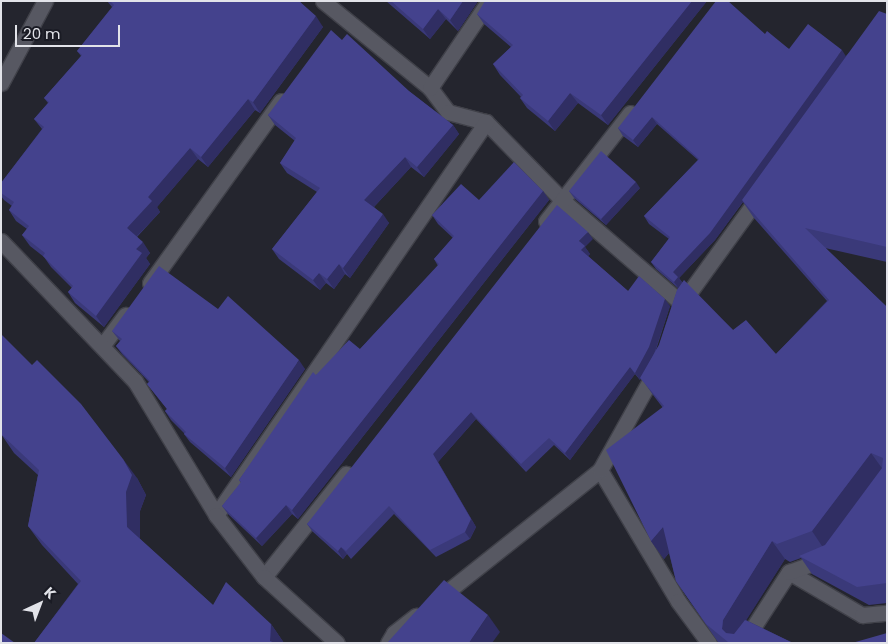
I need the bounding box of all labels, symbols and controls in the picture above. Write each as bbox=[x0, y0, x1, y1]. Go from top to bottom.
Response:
scale bar bbox=[18, 15, 122, 47]
text: 20 m bbox=[23, 23, 61, 44]
north arrow bbox=[15, 579, 65, 629]
text: K bbox=[40, 582, 61, 604]

